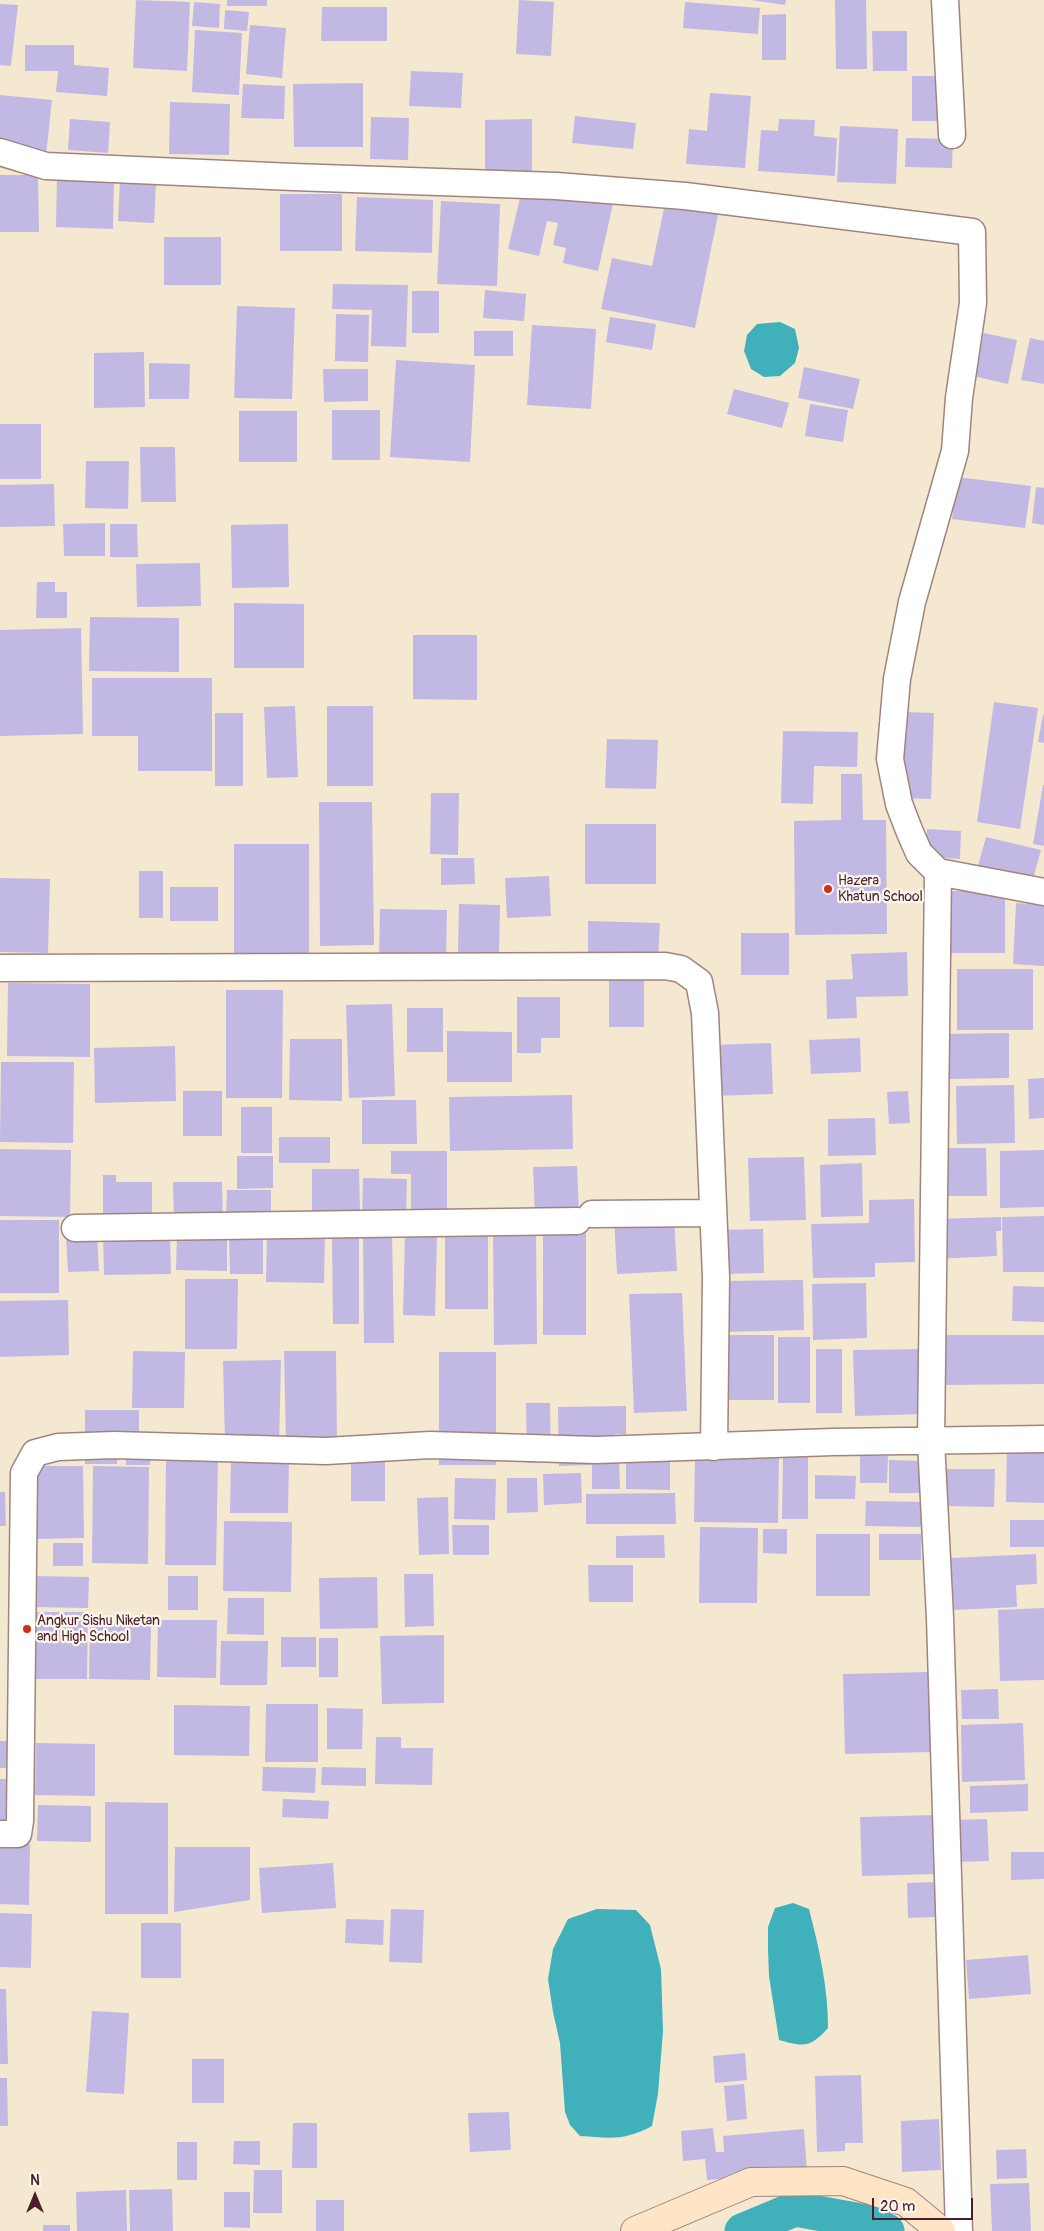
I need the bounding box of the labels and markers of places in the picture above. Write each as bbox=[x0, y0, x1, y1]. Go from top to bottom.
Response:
place label: Hazera Khatun School bbox=[838, 873, 923, 906]
marker: Hazera Khatun School bbox=[822, 883, 834, 895]
place label: Angkur Sishu Niketan and High School bbox=[37, 1613, 160, 1645]
marker: Angkur Sishu Niketan and High School bbox=[21, 1623, 33, 1635]

